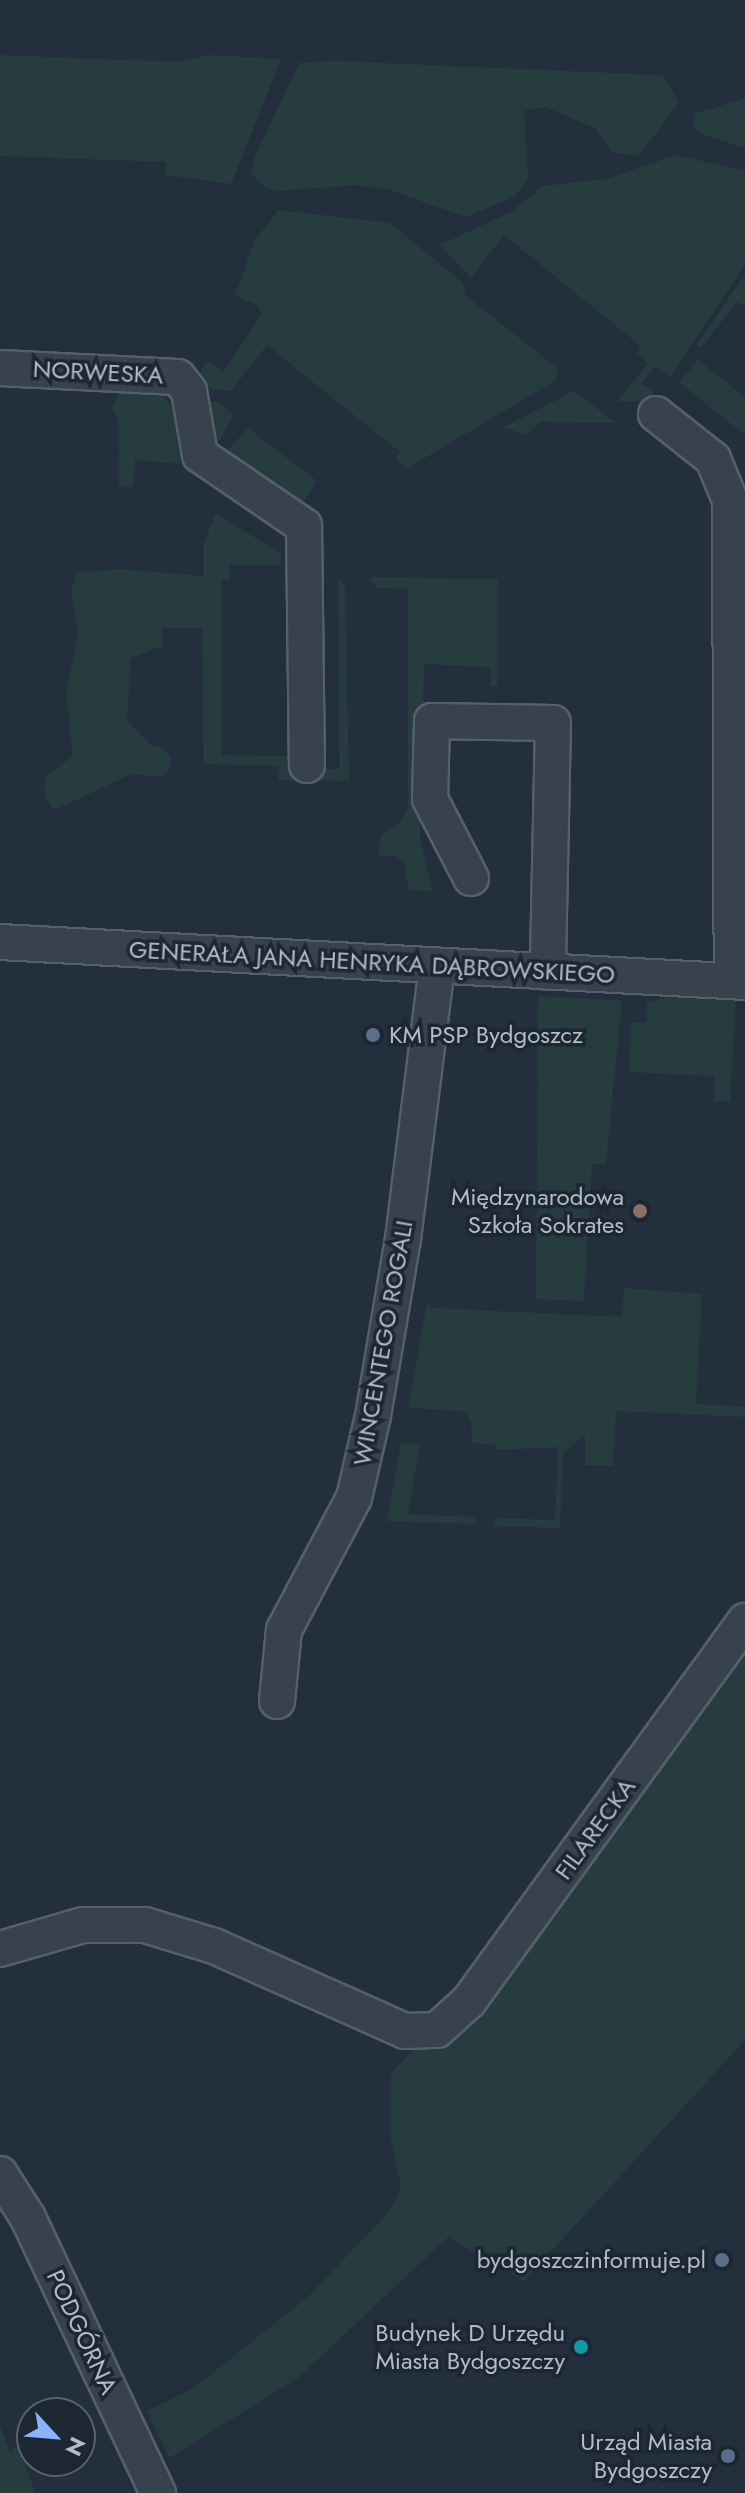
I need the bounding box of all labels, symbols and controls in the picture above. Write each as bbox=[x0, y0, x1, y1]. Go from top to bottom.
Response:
street label: NORWESKA bbox=[32, 354, 164, 390]
street label: GENERAŁA JANA HENRYKA DĄBROWSKIEGO bbox=[128, 935, 616, 989]
place label: KM PSP Bydgoszcz bbox=[389, 1021, 583, 1049]
marker: KM PSP Bydgoszcz bbox=[364, 1026, 382, 1044]
place label: Międzynarodowa Szkoła Sokrates bbox=[451, 1183, 624, 1239]
marker: Międzynarodowa Szkoła Sokrates bbox=[631, 1202, 649, 1220]
street label: WINCENTEGO ROGALI bbox=[347, 1218, 419, 1468]
street label: FILARECKA bbox=[549, 1773, 641, 1885]
place label: bydgoszczinformuje.pl bbox=[477, 2246, 706, 2274]
marker: bydgoszczinformuje.pl bbox=[713, 2251, 731, 2269]
street label: PODGÓRNA bbox=[41, 2265, 123, 2399]
place label: Budynek D Urzędu Miasta Bydgoszczy bbox=[375, 2319, 565, 2375]
marker: Budynek D Urzędu Miasta Bydgoszczy bbox=[572, 2338, 590, 2356]
north arrow bbox=[16, 2397, 96, 2477]
place label: Urząd Miasta Bydgoszczy bbox=[580, 2428, 712, 2484]
text: N bbox=[58, 2432, 94, 2462]
marker: Urząd Miasta Bydgoszczy bbox=[719, 2447, 737, 2465]

